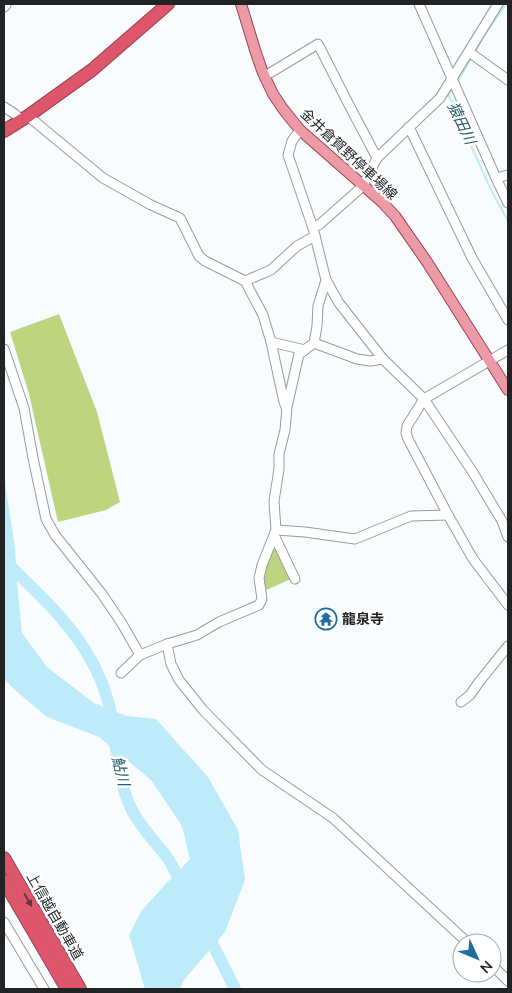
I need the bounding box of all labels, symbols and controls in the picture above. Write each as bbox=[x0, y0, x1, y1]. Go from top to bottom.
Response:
water label: 猿田川 bbox=[444, 99, 481, 149]
street label: 金井倉賀野停車場線 bbox=[297, 104, 401, 204]
temple icon: 龍泉寺 bbox=[314, 607, 338, 631]
place label: 龍泉寺 bbox=[342, 610, 384, 628]
water label: 鮎川 bbox=[108, 754, 134, 790]
street label: 上信越自動車道 bbox=[23, 869, 87, 963]
one-way arrow bbox=[24, 893, 33, 906]
north arrow bbox=[452, 933, 502, 983]
text: N bbox=[476, 957, 496, 977]

